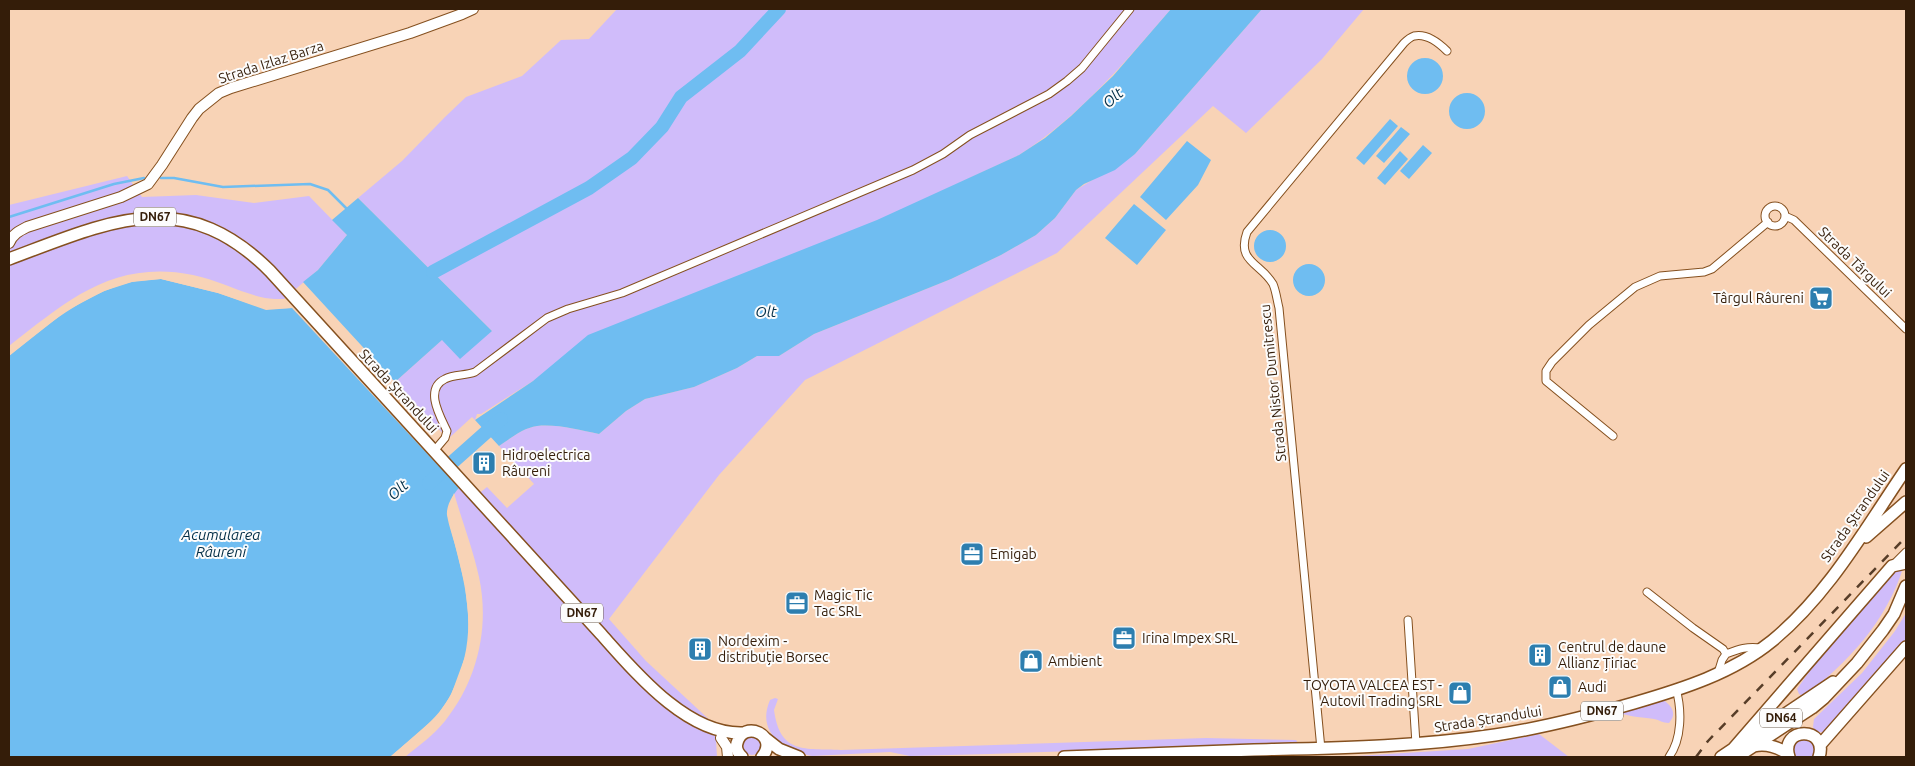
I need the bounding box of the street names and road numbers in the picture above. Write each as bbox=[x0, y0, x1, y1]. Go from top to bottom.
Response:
street label: Strada Izlaz Barza bbox=[216, 37, 326, 87]
road number: DN67 bbox=[134, 208, 176, 226]
street label: Strada Târgului bbox=[1815, 223, 1895, 301]
street label: Strada Nistor Dumitrescu bbox=[1257, 304, 1289, 462]
street label: Strada Ștrandului bbox=[356, 346, 442, 436]
street label: Strada Ștrandului bbox=[1817, 467, 1893, 565]
road number: DN67 bbox=[561, 604, 603, 622]
road number: DN67 bbox=[1581, 701, 1623, 720]
street label: Strada Ștrandului bbox=[1433, 703, 1543, 735]
road number: DN64 bbox=[1760, 708, 1802, 728]

